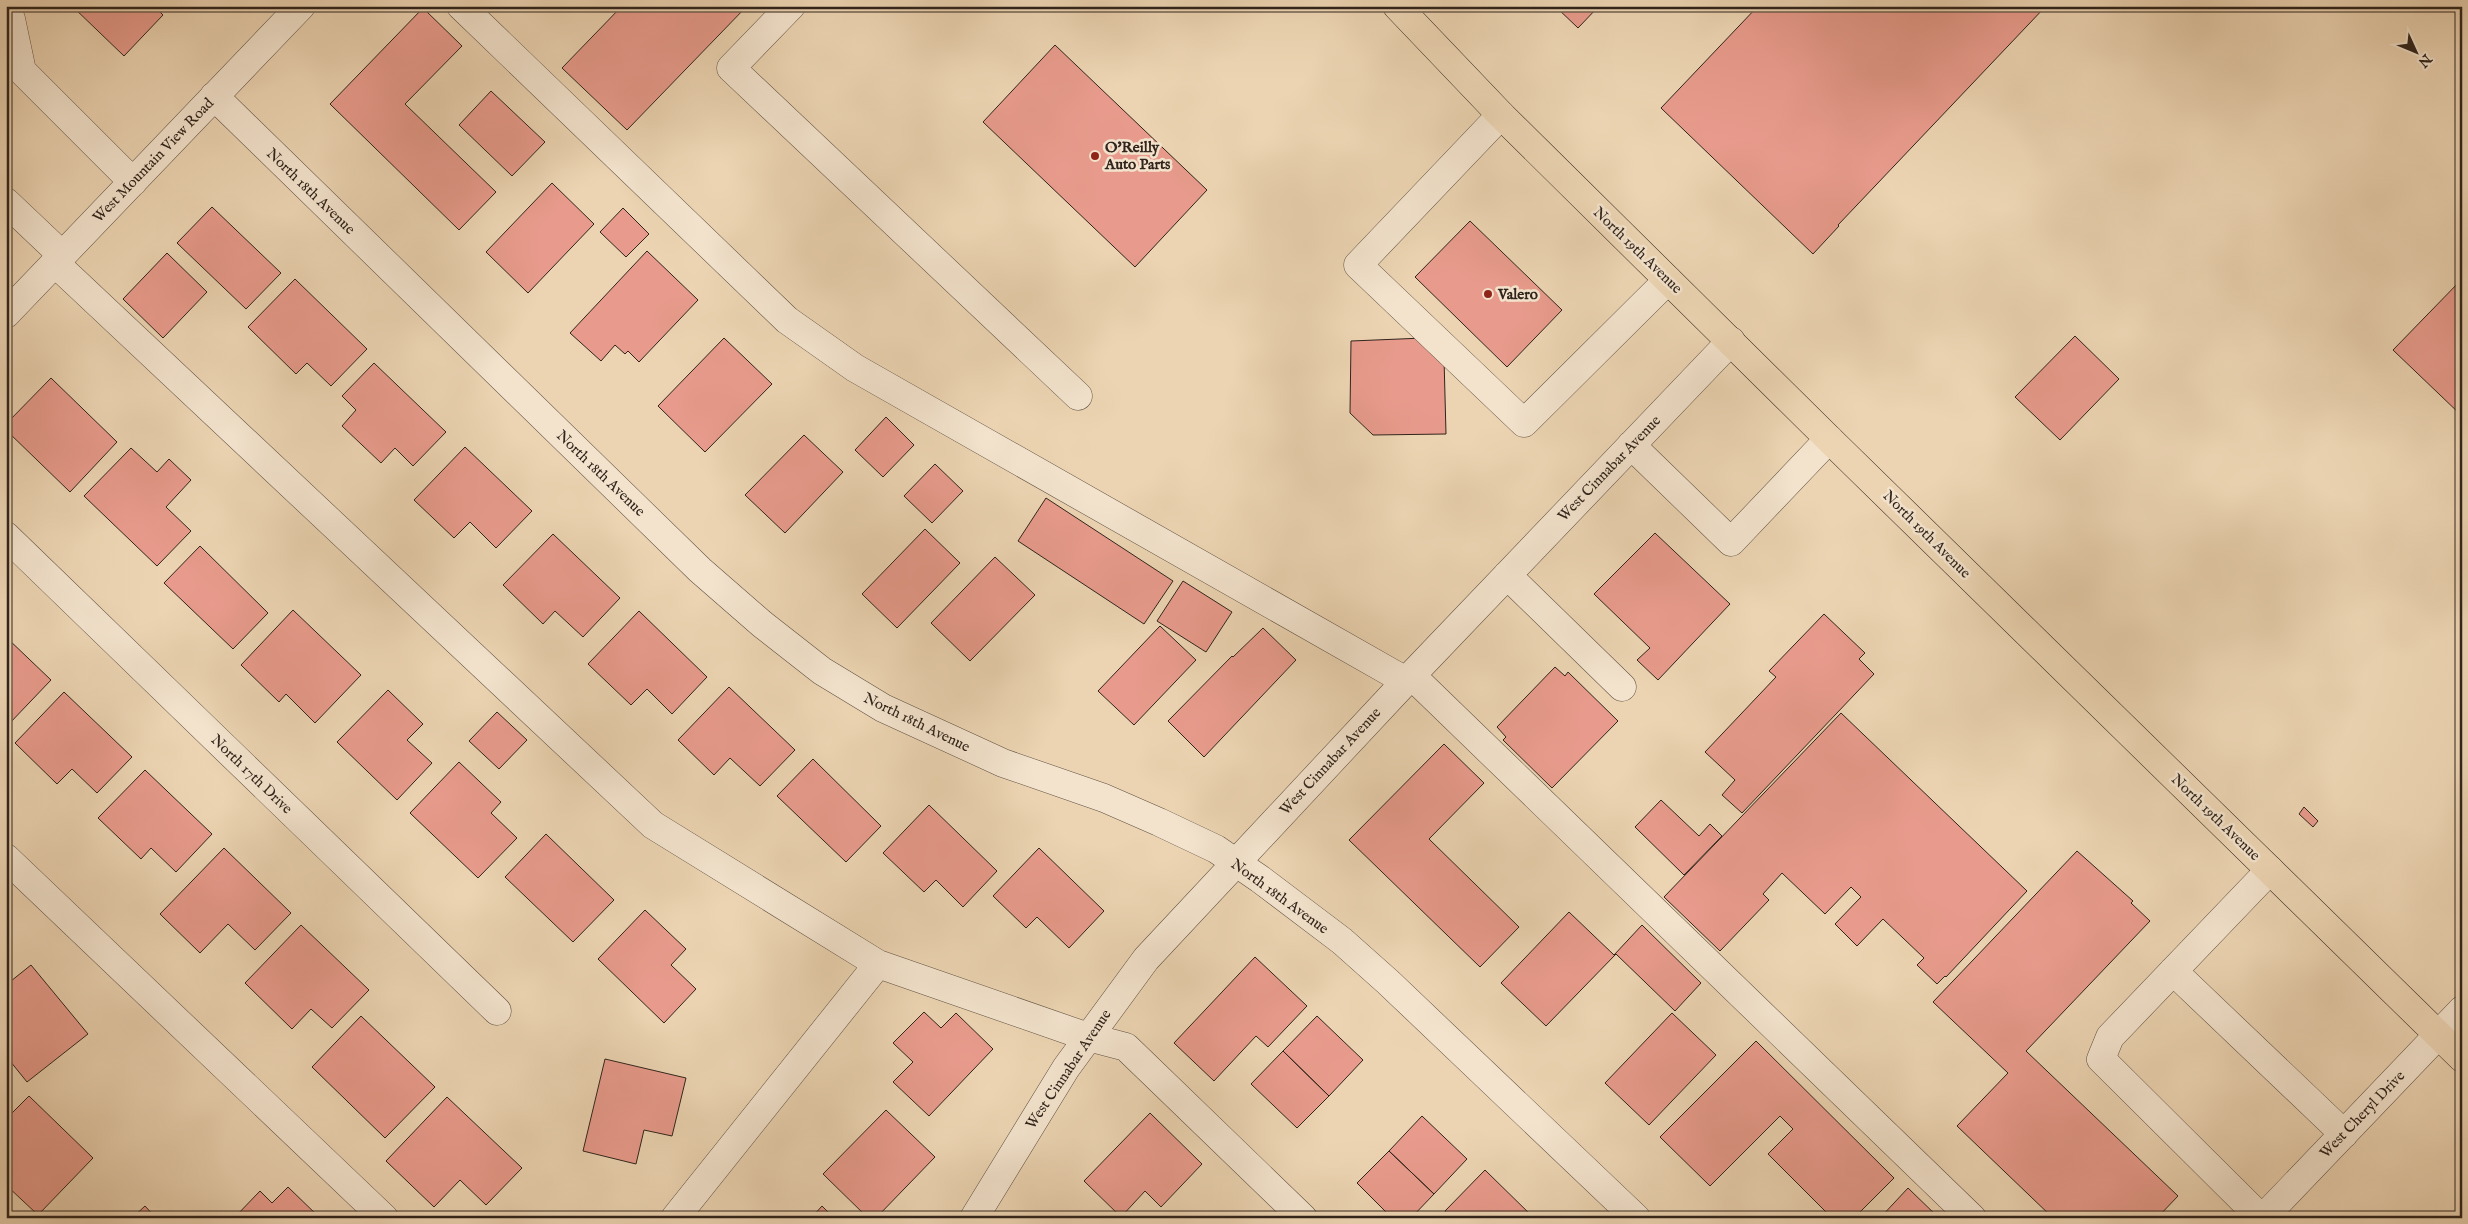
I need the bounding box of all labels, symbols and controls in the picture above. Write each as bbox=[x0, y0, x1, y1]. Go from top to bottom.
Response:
north arrow bbox=[2390, 28, 2440, 78]
text: N bbox=[2414, 49, 2436, 71]
street label: West Mountain View Road bbox=[89, 93, 219, 227]
place label: O'Reilly Auto Parts bbox=[1104, 138, 1171, 174]
street label: North 18th Avenue bbox=[262, 144, 359, 239]
marker: O'Reilly Auto Parts bbox=[1089, 150, 1101, 162]
street label: North 19th Avenue bbox=[1589, 203, 1686, 298]
place label: Valero bbox=[1497, 285, 1538, 304]
marker: Valero bbox=[1482, 288, 1494, 300]
street label: West Cinnabar Avenue bbox=[1554, 411, 1665, 525]
street label: North 18th Avenue bbox=[552, 426, 649, 521]
street label: North 19th Avenue bbox=[1879, 486, 1975, 582]
street label: North 18th Avenue bbox=[860, 688, 973, 757]
street label: West Cinnabar Avenue bbox=[1276, 703, 1385, 819]
street label: North 17th Drive bbox=[207, 731, 297, 818]
street label: North 19th Avenue bbox=[2167, 770, 2264, 865]
street label: North 18th Avenue bbox=[1227, 855, 1332, 938]
street label: West Cinnabar Avenue bbox=[1021, 1006, 1116, 1133]
street label: West Cheryl Drive bbox=[2316, 1066, 2409, 1162]

